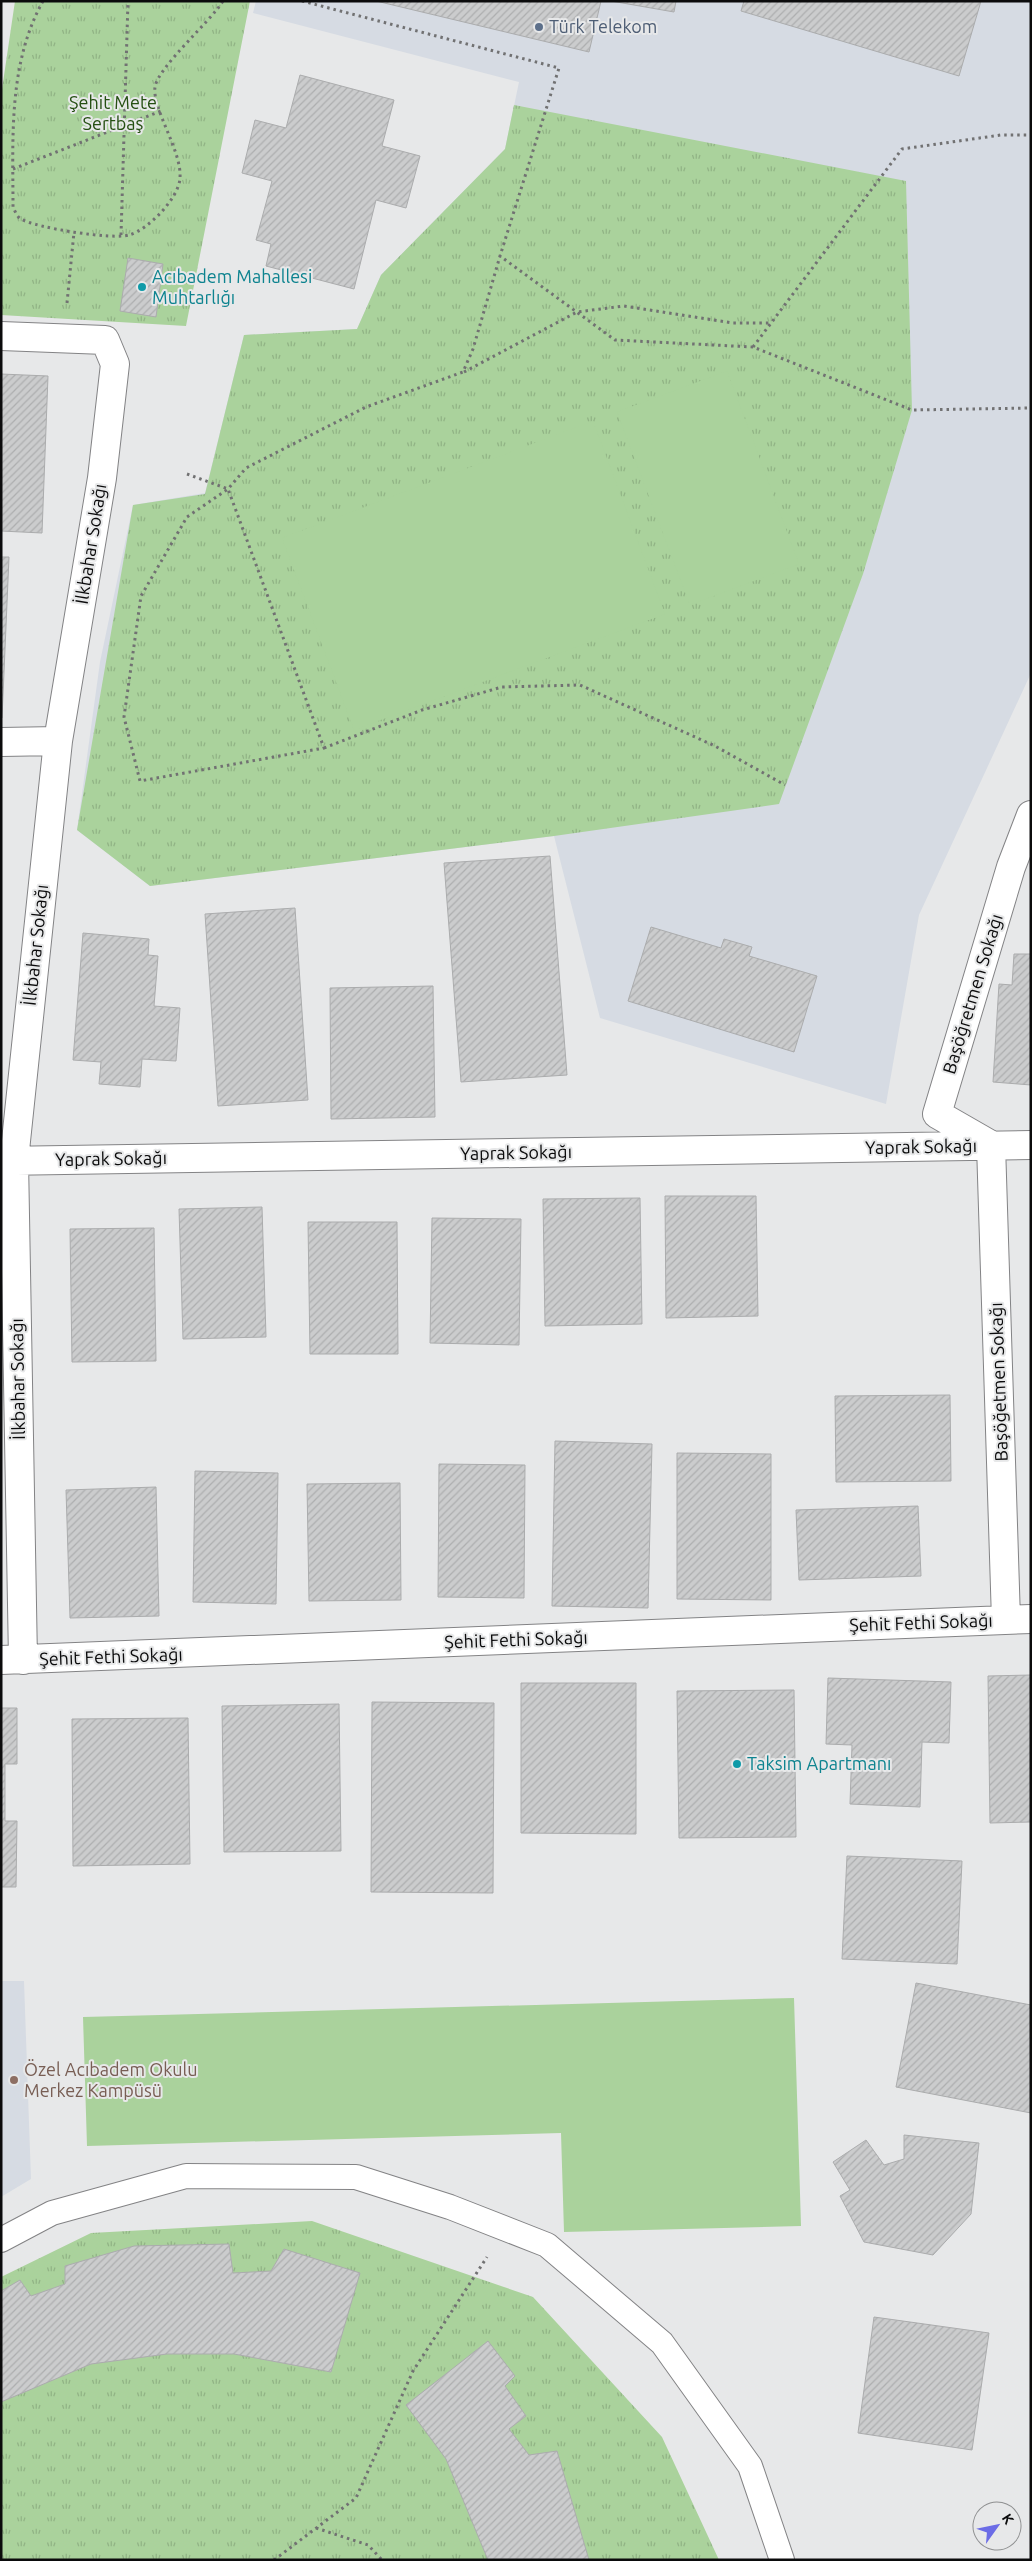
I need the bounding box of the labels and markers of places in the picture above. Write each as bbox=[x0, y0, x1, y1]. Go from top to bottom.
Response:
place label: Türk Telekom bbox=[549, 16, 657, 36]
marker: Türk Telekom bbox=[533, 21, 545, 33]
place label: Acıbadem Mahallesi Muhtarlığı bbox=[152, 266, 312, 307]
marker: Acıbadem Mahallesi Muhtarlığı bbox=[136, 281, 148, 293]
place label: Taksim Apartmanı bbox=[747, 1753, 891, 1773]
marker: Taksim Apartmanı bbox=[731, 1758, 743, 1770]
place label: Özel Acıbadem Okulu Merkez Kampüsü bbox=[24, 2059, 198, 2100]
marker: Özel Acıbadem Okulu Merkez Kampüsü bbox=[8, 2074, 20, 2086]

